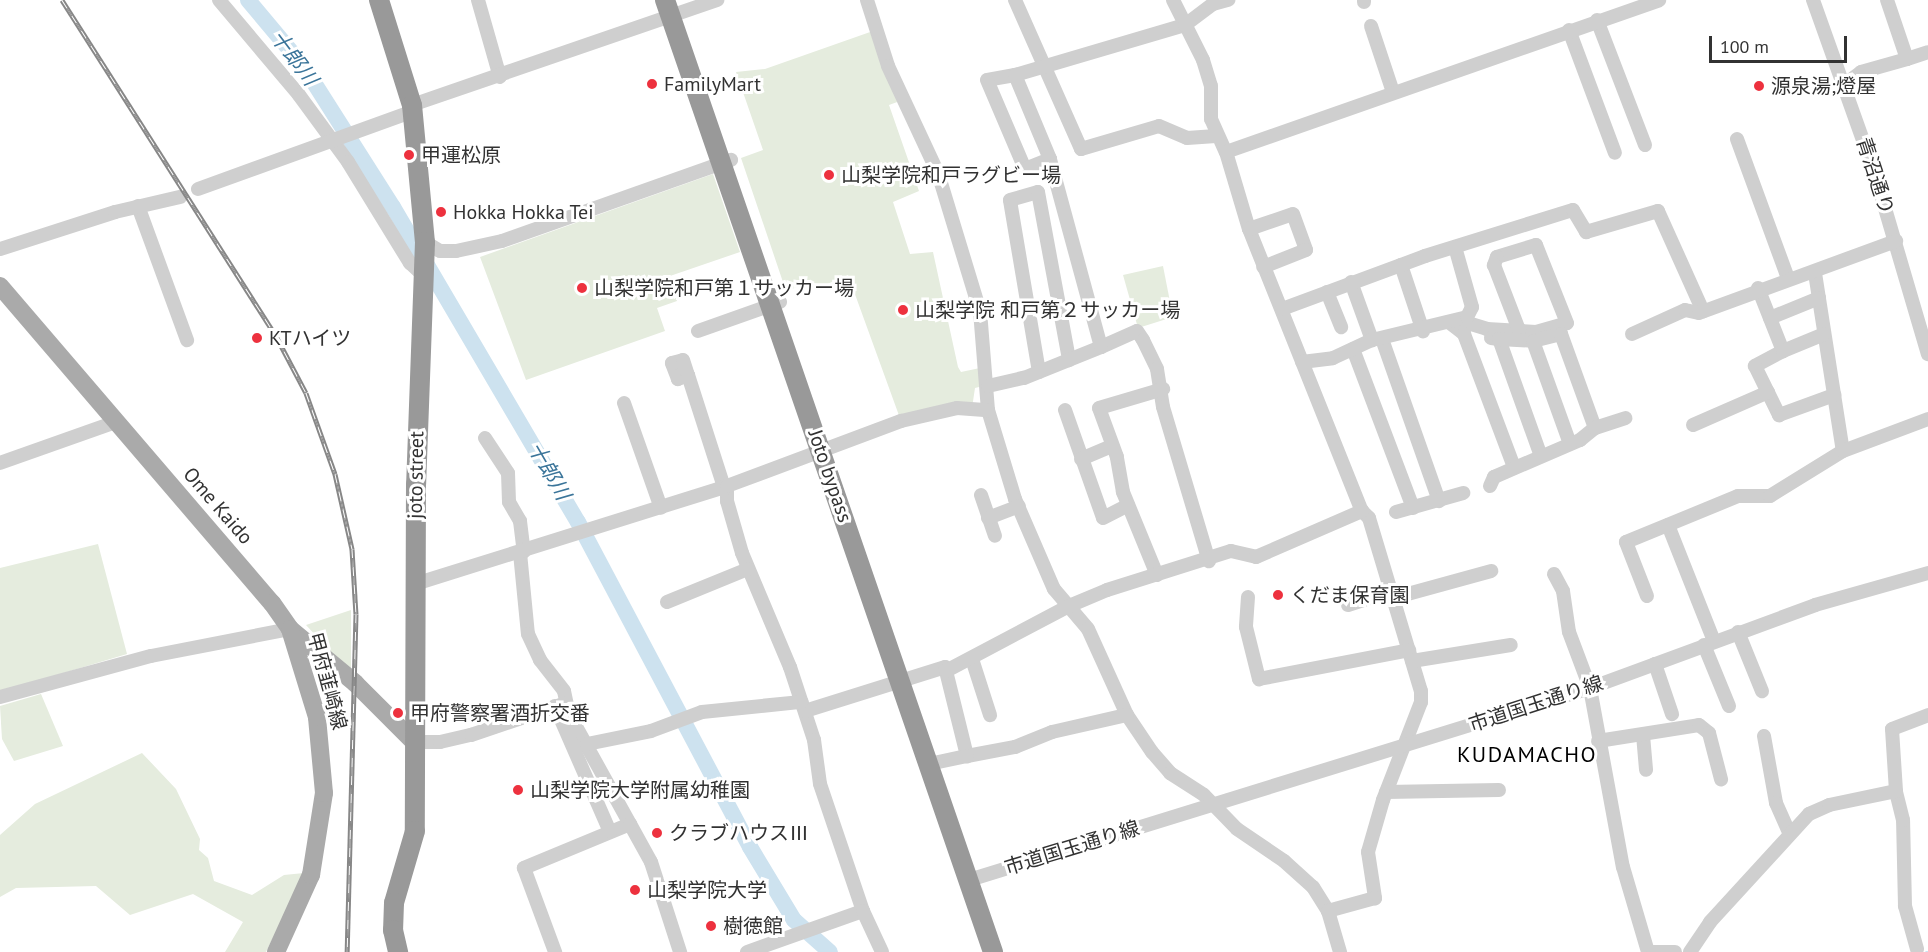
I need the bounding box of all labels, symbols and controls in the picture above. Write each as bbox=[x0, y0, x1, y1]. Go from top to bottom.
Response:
scale bar bbox=[1712, 24, 1850, 62]
water label: 十郎川 bbox=[265, 25, 323, 91]
text: 100 m bbox=[1720, 35, 1769, 58]
place label: FamilyMart bbox=[664, 72, 761, 96]
place label: 源泉湯;燈屋 bbox=[1771, 74, 1876, 98]
marker: FamilyMart bbox=[645, 77, 659, 91]
marker: 源泉湯;燈屋 bbox=[1752, 79, 1766, 93]
street label: 青沼通り bbox=[1851, 134, 1899, 218]
place label: 甲運松原 bbox=[421, 143, 501, 167]
marker: 甲運松原 bbox=[402, 148, 416, 162]
place label: 山梨学院和戸ラグビー場 bbox=[841, 163, 1061, 187]
marker: 山梨学院和戸ラグビー場 bbox=[822, 168, 836, 182]
place label: Hokka Hokka Tei bbox=[453, 200, 594, 224]
marker: Hokka Hokka Tei bbox=[434, 205, 448, 219]
place label: 山梨学院和戸第１サッカー場 bbox=[594, 276, 854, 300]
marker: 山梨学院和戸第１サッカー場 bbox=[575, 281, 589, 295]
place label: 山梨学院 和戸第２サッカー場 bbox=[915, 298, 1180, 322]
marker: 山梨学院 和戸第２サッカー場 bbox=[896, 303, 910, 317]
place label: KTハイツ bbox=[269, 326, 352, 350]
marker: KTハイツ bbox=[250, 331, 264, 345]
street label: Joto bypass bbox=[803, 426, 857, 526]
street label: joto street bbox=[403, 431, 429, 519]
water label: 十郎川 bbox=[522, 437, 576, 505]
street label: Ome Kaido bbox=[178, 463, 258, 549]
place label: くだま保育園 bbox=[1290, 583, 1410, 607]
marker: くだま保育園 bbox=[1271, 588, 1285, 602]
street label: 甲府韮崎線 bbox=[302, 630, 352, 732]
street label: 市道国玉通り線 bbox=[1466, 671, 1606, 737]
place label: 甲府警察署酒折交番 bbox=[410, 701, 590, 725]
marker: 甲府警察署酒折交番 bbox=[391, 706, 405, 720]
district label: KUDAMACHO bbox=[1457, 742, 1597, 768]
place label: 山梨学院大学附属幼稚園 bbox=[530, 778, 750, 802]
marker: 山梨学院大学附属幼稚園 bbox=[511, 783, 525, 797]
street label: 市道国玉通り線 bbox=[1002, 816, 1142, 880]
place label: クラブハウスⅢ bbox=[669, 821, 809, 845]
marker: クラブハウスⅢ bbox=[650, 826, 664, 840]
place label: 山梨学院大学 bbox=[647, 878, 767, 902]
marker: 山梨学院大学 bbox=[628, 883, 642, 897]
place label: 樹徳館 bbox=[723, 914, 783, 938]
marker: 樹徳館 bbox=[704, 919, 718, 933]

